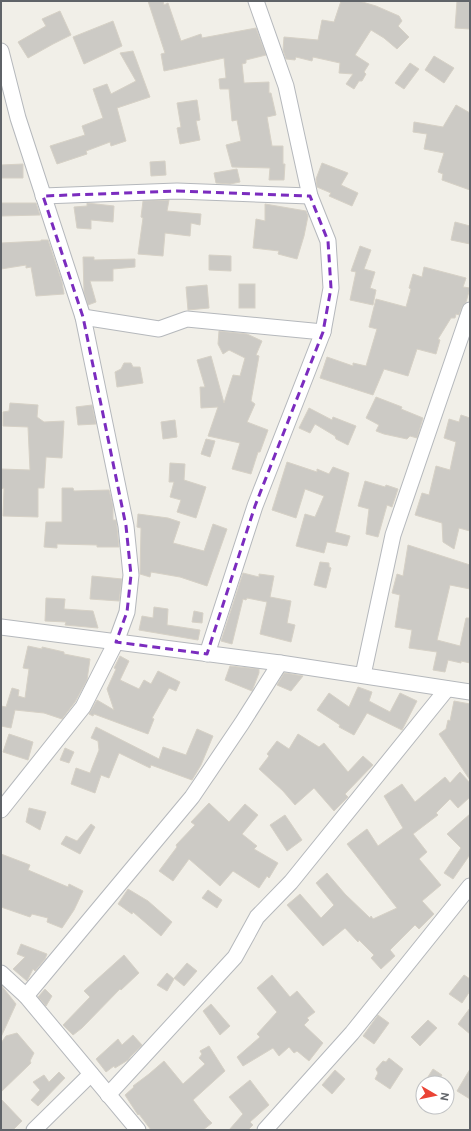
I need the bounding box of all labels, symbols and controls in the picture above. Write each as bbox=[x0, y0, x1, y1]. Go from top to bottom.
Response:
north arrow bbox=[415, 1075, 455, 1115]
text: N bbox=[437, 1092, 452, 1102]

